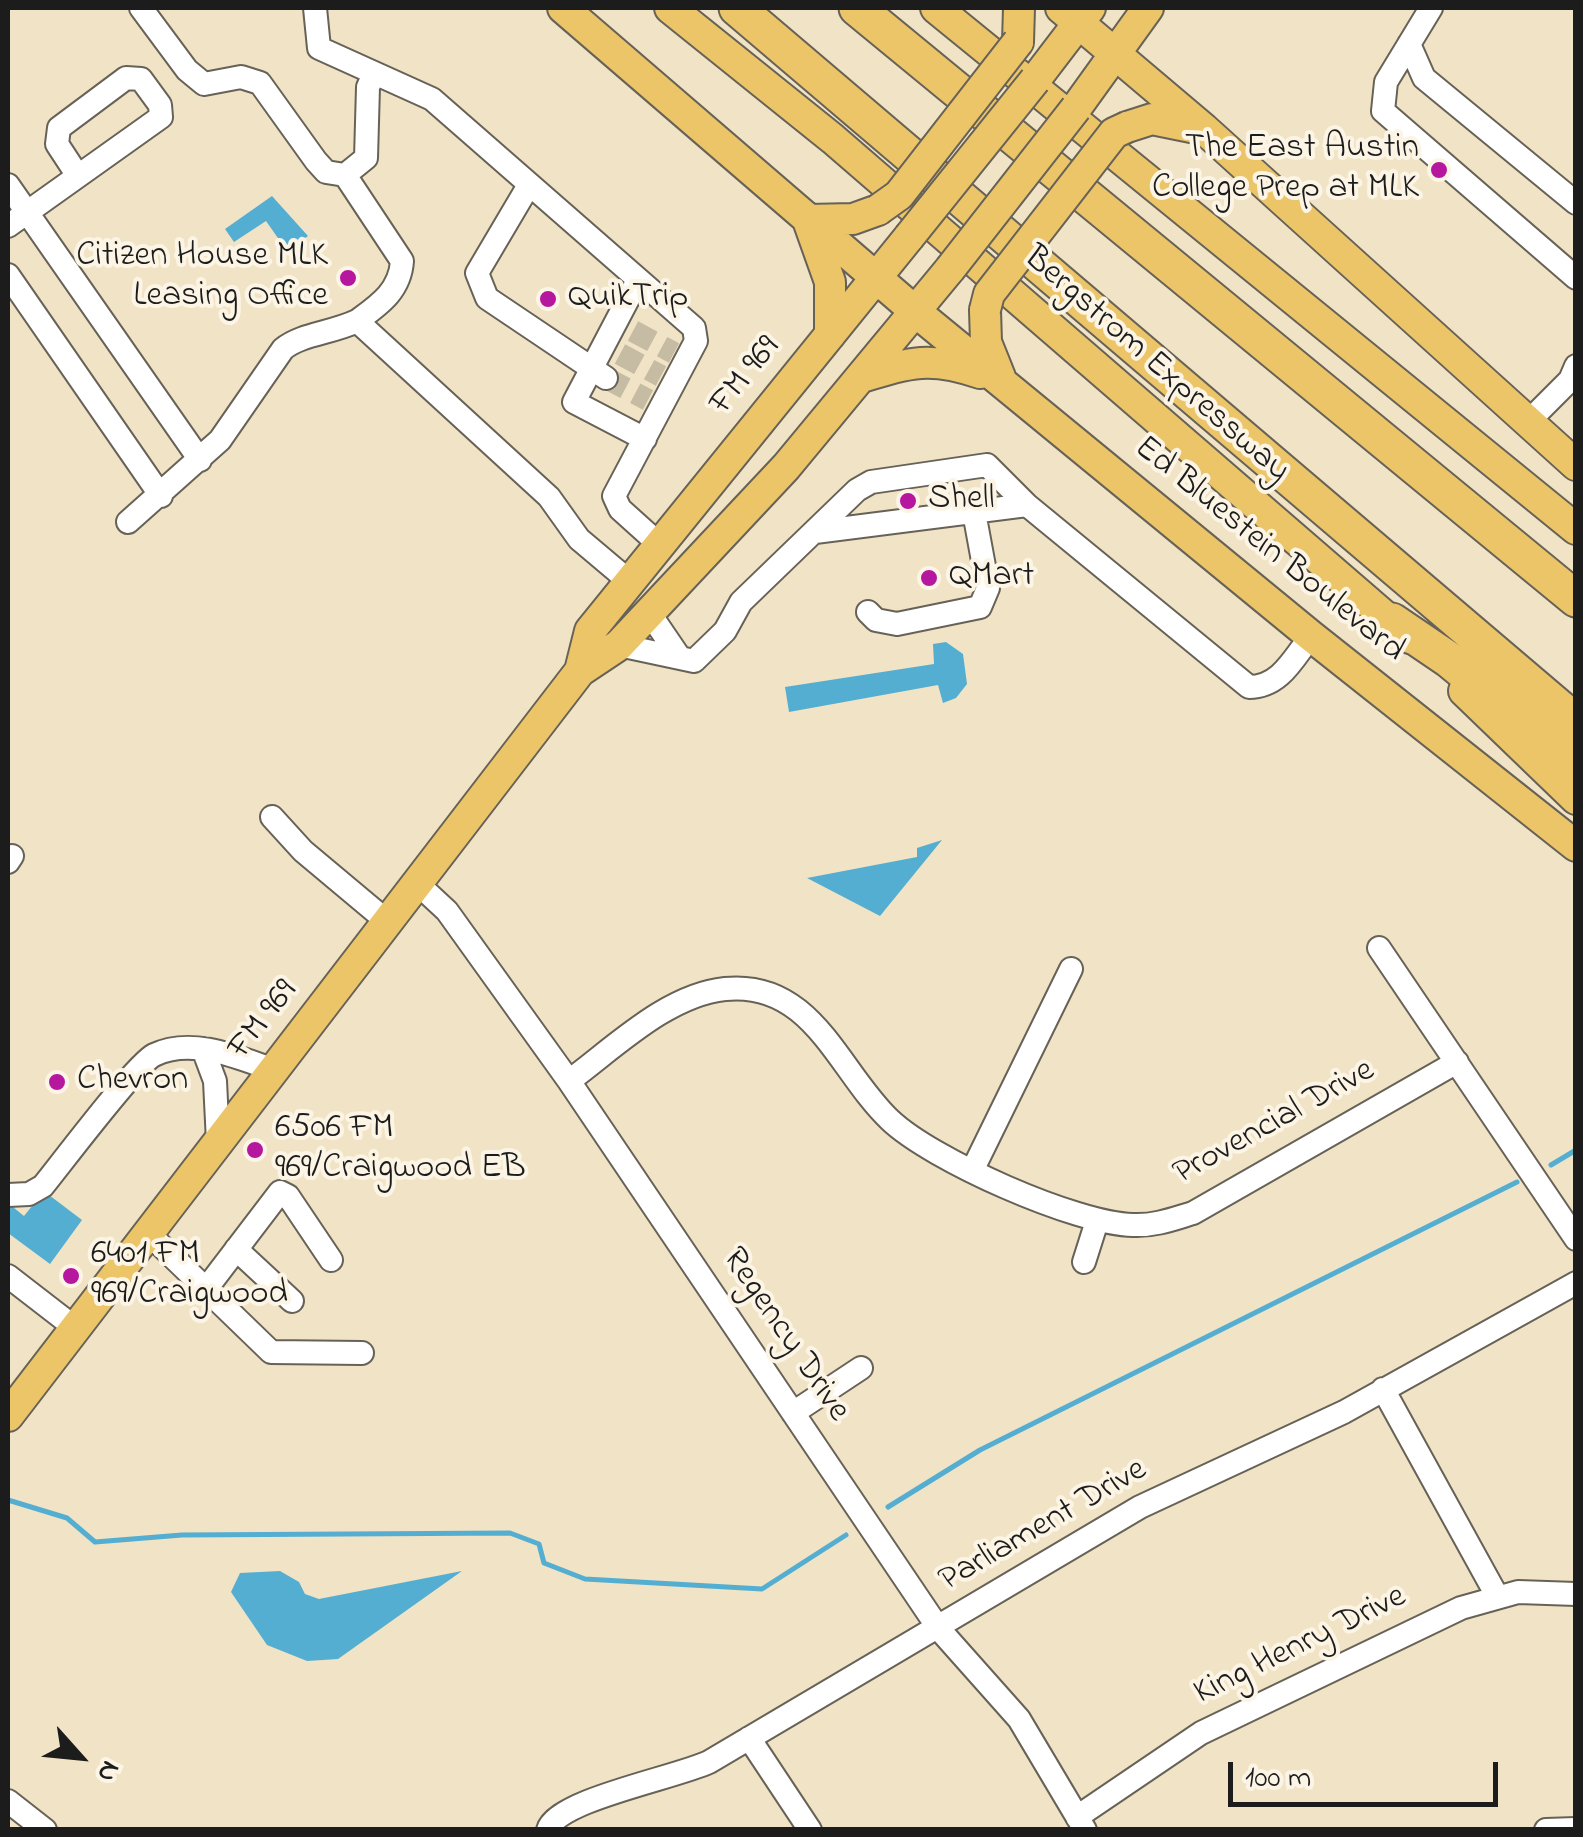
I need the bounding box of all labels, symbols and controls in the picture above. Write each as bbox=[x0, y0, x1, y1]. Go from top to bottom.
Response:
place label: The East Austin College Prep at MLK bbox=[1152, 129, 1419, 211]
marker: The East Austin College Prep at MLK bbox=[1428, 159, 1450, 181]
place label: Citizen House MLK Leasing Office bbox=[76, 237, 328, 319]
street label: Bergstrom Expressway bbox=[1013, 239, 1297, 493]
marker: Citizen House MLK Leasing Office bbox=[337, 267, 359, 289]
place label: QuikTrip bbox=[568, 278, 688, 320]
marker: QuikTrip bbox=[537, 288, 559, 310]
street label: FM 969 bbox=[703, 329, 791, 425]
street label: Ed Bluestein Boulevard bbox=[1124, 429, 1412, 673]
place label: Shell bbox=[928, 480, 995, 522]
marker: Shell bbox=[897, 490, 919, 512]
place label: QMart bbox=[949, 557, 1034, 599]
marker: QMart bbox=[918, 567, 940, 589]
street label: FM 969 bbox=[221, 973, 309, 1069]
street label: Provencial Drive bbox=[1167, 1052, 1383, 1196]
place label: Chevron bbox=[77, 1061, 188, 1103]
marker: Chevron bbox=[46, 1071, 68, 1093]
place label: 6506 FM 969/Craigwood EB bbox=[275, 1109, 526, 1191]
marker: 6506 FM 969/Craigwood EB bbox=[244, 1139, 266, 1161]
place label: 6401 FM 969/Craigwood bbox=[91, 1235, 288, 1317]
street label: Regency Drive bbox=[711, 1241, 857, 1431]
marker: 6401 FM 969/Craigwood bbox=[60, 1265, 82, 1287]
street label: Parliament Drive bbox=[933, 1451, 1155, 1603]
street label: King Henry Drive bbox=[1188, 1578, 1414, 1716]
north arrow bbox=[30, 1707, 130, 1807]
scale bar bbox=[1233, 1742, 1503, 1804]
text: N bbox=[85, 1753, 130, 1789]
text: 100 m bbox=[1245, 1757, 1311, 1801]

